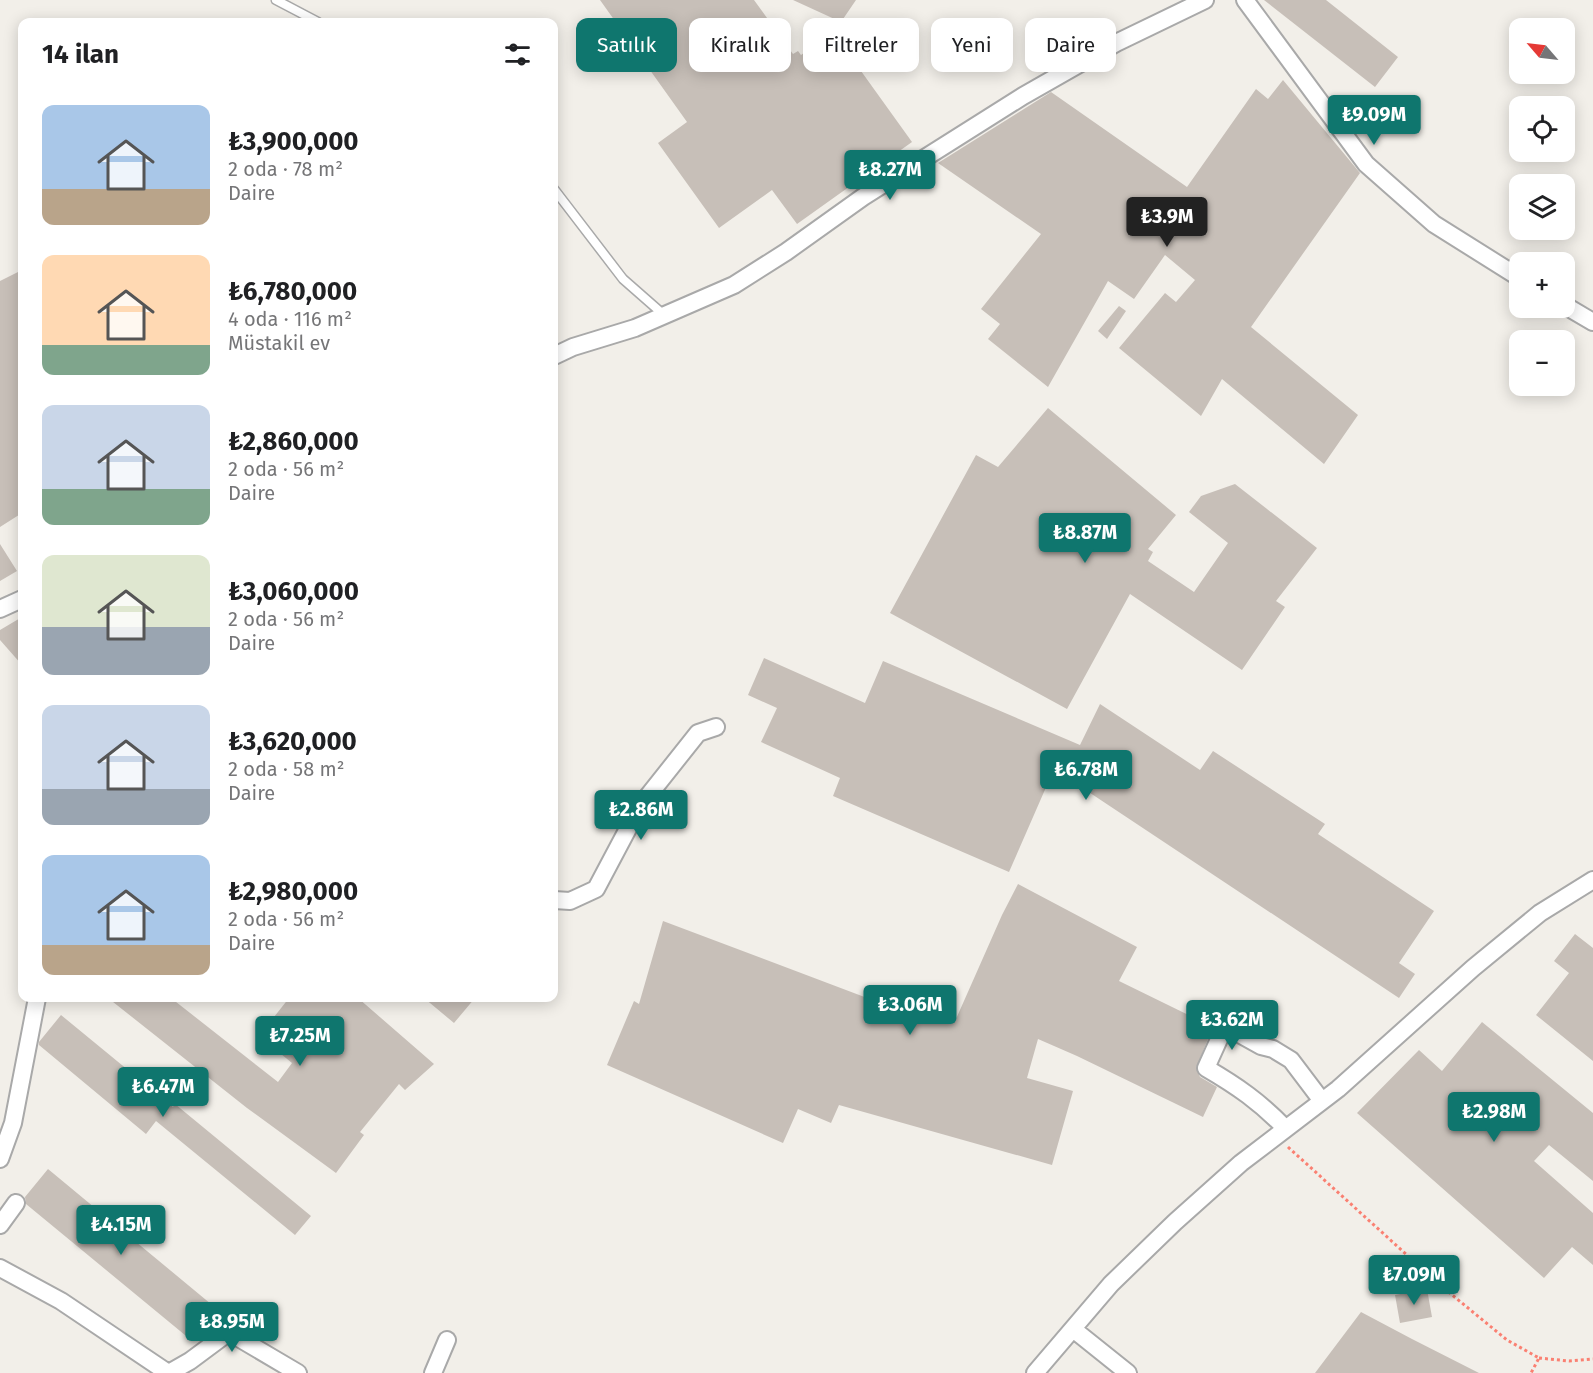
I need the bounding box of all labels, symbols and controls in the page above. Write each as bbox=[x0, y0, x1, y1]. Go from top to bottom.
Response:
chip: Satılık bbox=[576, 18, 677, 72]
chip: Kiralık bbox=[689, 18, 791, 72]
chip: Filtreler bbox=[803, 18, 919, 72]
chip: Yeni bbox=[931, 18, 1013, 72]
chip: Daire bbox=[1025, 18, 1116, 72]
north arrow bbox=[1509, 18, 1575, 84]
map controls bbox=[1509, 18, 1575, 396]
icon: filters bbox=[501, 38, 534, 71]
text: 14 ilan bbox=[42, 39, 119, 70]
pin: ₺9.09M bbox=[1325, 95, 1423, 146]
button: locate bbox=[1509, 96, 1575, 162]
text: ₺9.09M bbox=[1342, 102, 1406, 126]
text: ₺3,900,000 bbox=[228, 126, 359, 157]
icon: home bbox=[90, 129, 162, 201]
pin: ₺8.27M bbox=[841, 150, 939, 201]
text: 2 oda · 78 m² bbox=[228, 157, 343, 181]
text: ₺8.27M bbox=[858, 157, 922, 181]
button: layers bbox=[1509, 174, 1575, 240]
text: Daire bbox=[228, 181, 275, 205]
pin: ₺3.9M bbox=[1125, 197, 1209, 248]
text: ₺3.9M bbox=[1140, 204, 1194, 228]
button: + bbox=[1509, 252, 1575, 318]
text: ₺6,780,000 bbox=[228, 276, 357, 307]
icon: home bbox=[90, 279, 162, 351]
text: 4 oda · 116 m² bbox=[228, 307, 352, 331]
button: − bbox=[1509, 330, 1575, 396]
text: Müstakil ev bbox=[228, 331, 330, 355]
text: ₺2,860,000 bbox=[228, 426, 359, 457]
icon: home bbox=[90, 429, 162, 501]
text: 2 oda · 56 m² bbox=[228, 457, 344, 481]
text: Daire bbox=[228, 481, 275, 505]
pin: ₺8.87M bbox=[1036, 513, 1134, 564]
text: ₺8.87M bbox=[1053, 520, 1117, 544]
text: ₺3,060,000 bbox=[228, 576, 359, 607]
icon: home bbox=[90, 579, 162, 651]
text: 2 oda · 56 m² bbox=[228, 607, 344, 631]
text: Daire bbox=[228, 631, 275, 655]
text: ₺3,620,000 bbox=[228, 726, 357, 757]
icon: home bbox=[90, 729, 162, 801]
pin: ₺6.78M bbox=[1037, 750, 1135, 801]
text: 2 oda · 58 m² bbox=[228, 757, 345, 781]
text: ₺6.78M bbox=[1054, 757, 1118, 781]
text: Daire bbox=[228, 781, 275, 805]
pin: ₺2.86M bbox=[592, 790, 690, 841]
text: ₺2.86M bbox=[609, 797, 674, 821]
text: ₺2,980,000 bbox=[228, 876, 358, 907]
icon: home bbox=[90, 879, 162, 951]
text: 2 oda · 56 m² bbox=[228, 907, 344, 931]
text: Daire bbox=[228, 931, 275, 955]
pin: ₺3.06M bbox=[861, 985, 959, 1036]
text: ₺3.06M bbox=[877, 992, 943, 1016]
pin: ₺3.62M bbox=[1183, 1000, 1281, 1051]
text: ₺3.62M bbox=[1200, 1007, 1264, 1031]
pin: ₺7.25M bbox=[251, 1016, 349, 1067]
text: ₺7.25M bbox=[269, 1023, 331, 1047]
pin: ₺6.47M bbox=[114, 1067, 212, 1118]
text: ₺6.47M bbox=[132, 1074, 194, 1098]
pin: ₺2.98M bbox=[1445, 1092, 1543, 1143]
text: ₺2.98M bbox=[1462, 1099, 1526, 1123]
pin: ₺4.15M bbox=[72, 1205, 170, 1256]
text: ₺4.15M bbox=[90, 1212, 152, 1236]
pin: ₺7.09M bbox=[1365, 1255, 1463, 1306]
text: ₺7.09M bbox=[1383, 1262, 1445, 1286]
pin: ₺8.95M bbox=[183, 1302, 281, 1353]
text: ₺8.95M bbox=[199, 1309, 265, 1333]

